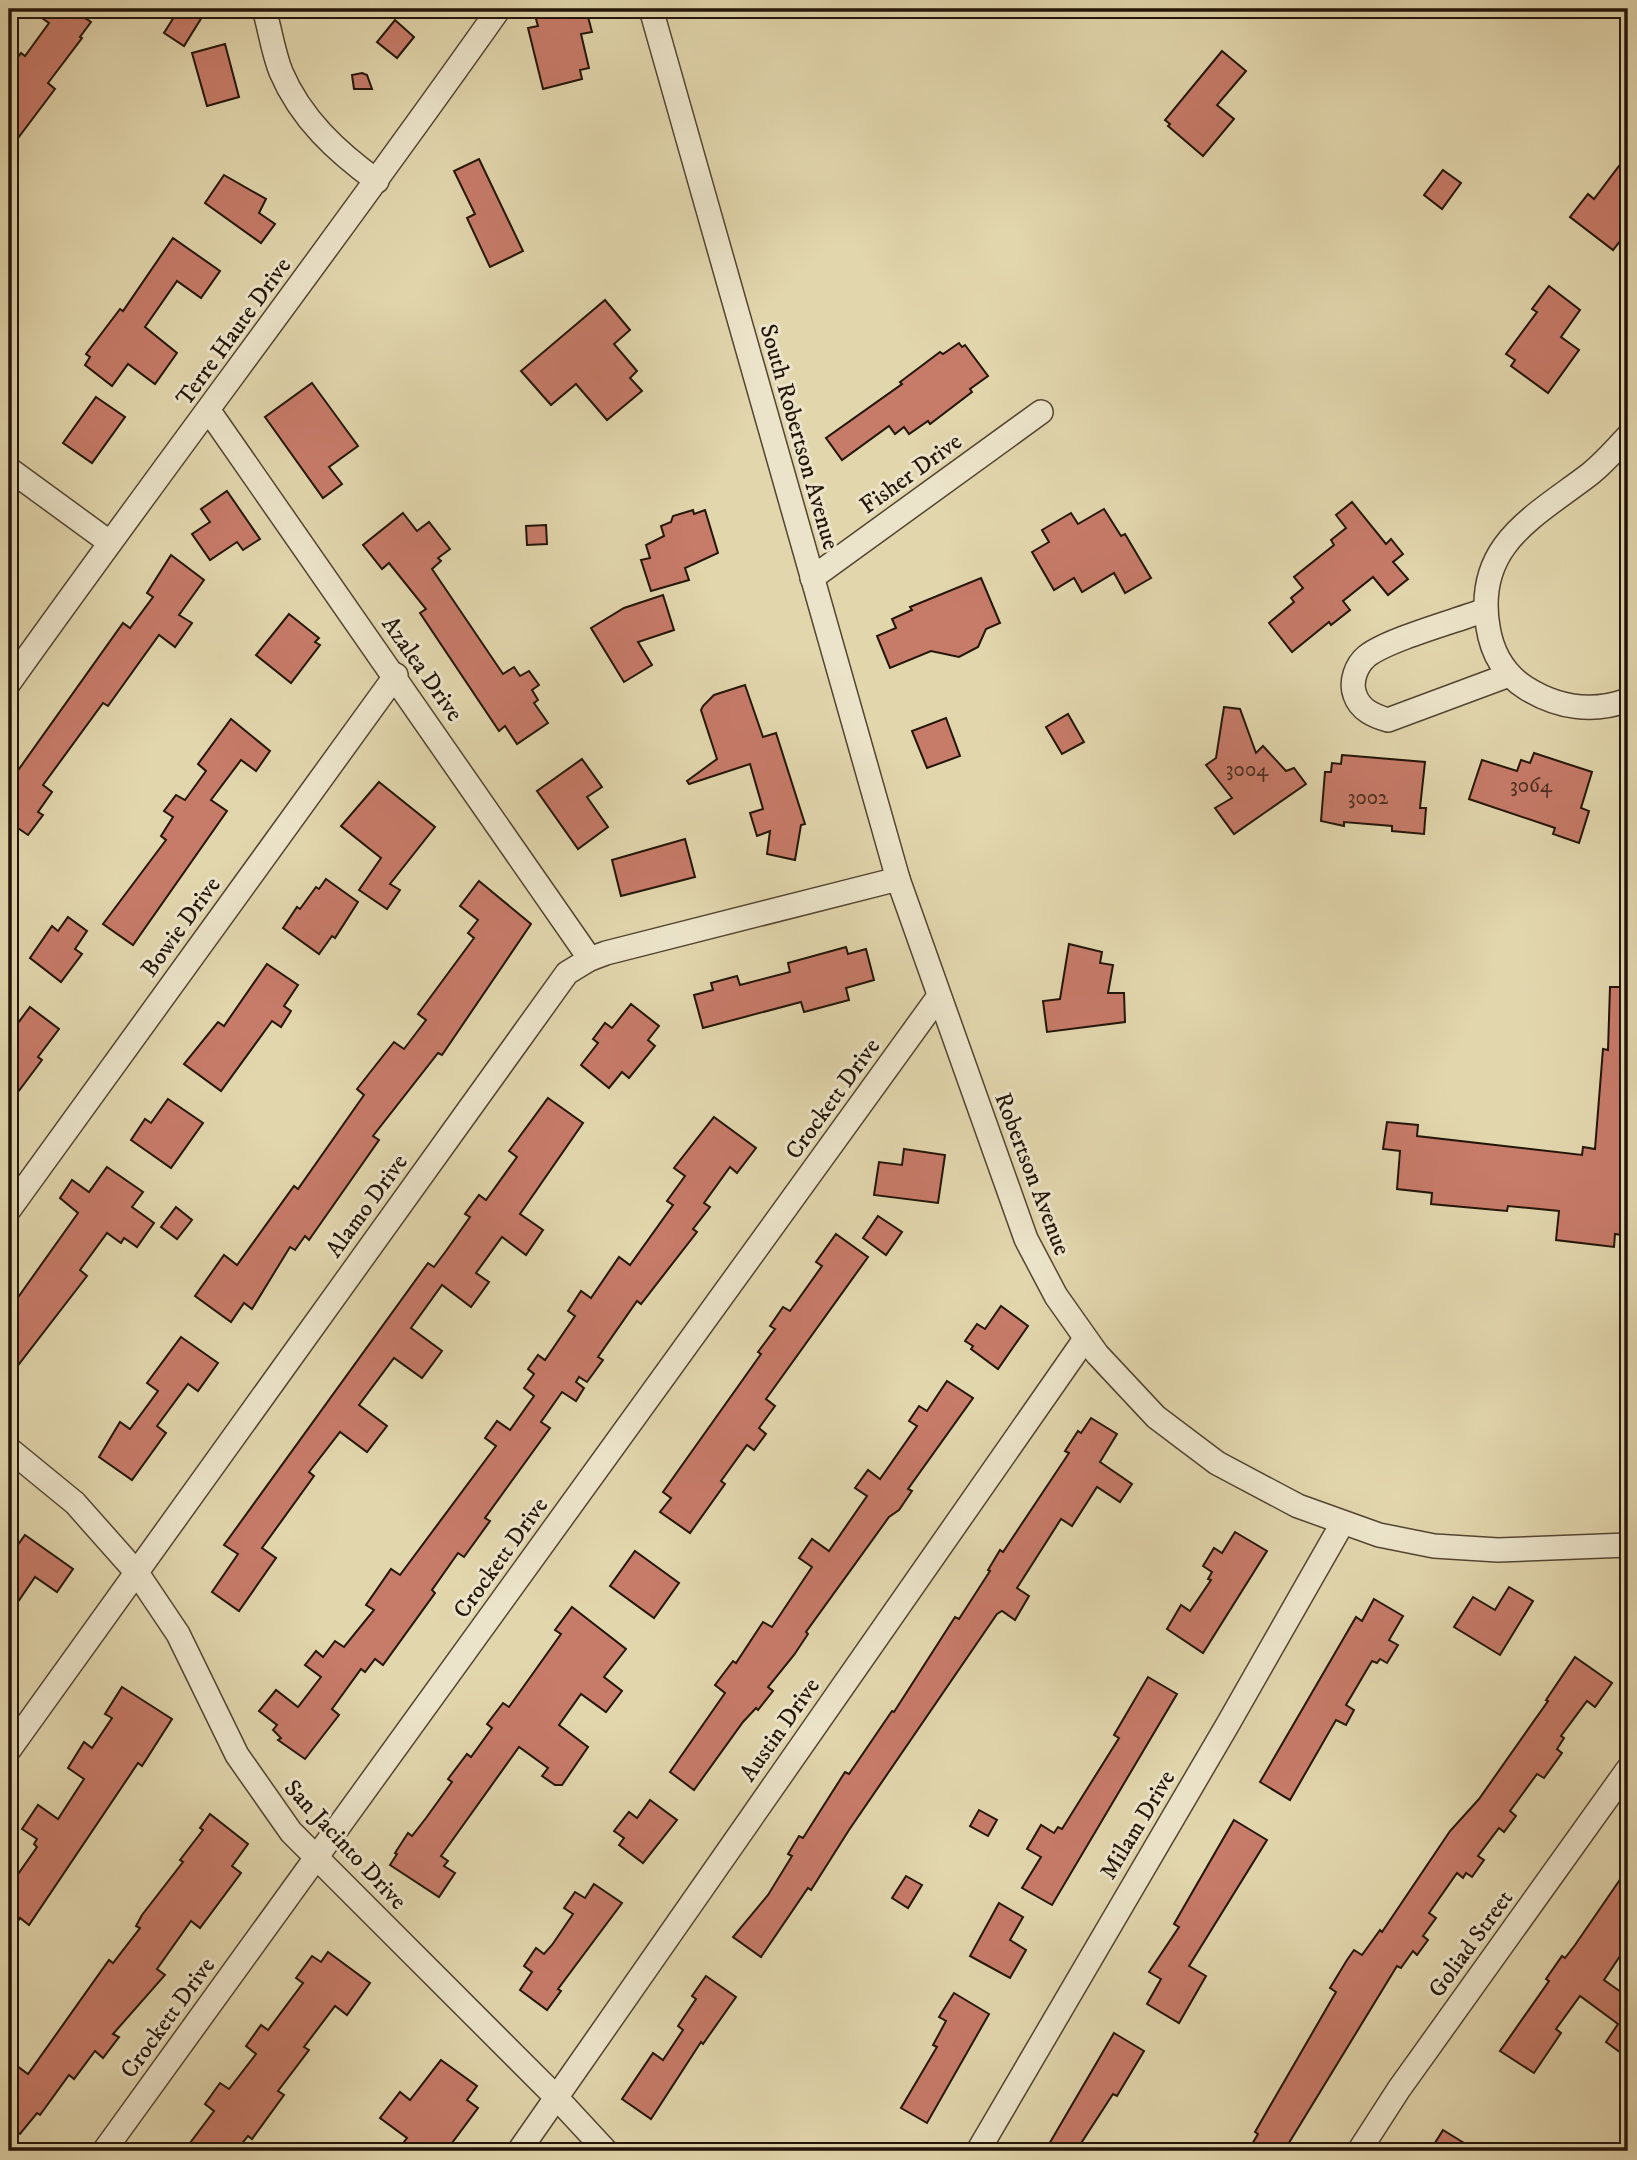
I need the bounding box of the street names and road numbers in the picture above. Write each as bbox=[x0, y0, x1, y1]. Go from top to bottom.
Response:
street label: Terre Haute Drive bbox=[170, 252, 298, 412]
street label: South Robertson Avenue bbox=[752, 321, 846, 553]
street label: Fisher Drive bbox=[854, 427, 968, 521]
street label: Azalea Drive bbox=[375, 611, 469, 728]
street label: Bowie Drive bbox=[135, 871, 228, 983]
street label: Crockett Drive bbox=[779, 1033, 887, 1165]
street label: Robertson Avenue bbox=[987, 1088, 1077, 1260]
street label: Alamo Drive bbox=[319, 1148, 415, 1264]
street label: Crockett Drive bbox=[447, 1492, 555, 1624]
street label: Austin Drive bbox=[733, 1672, 827, 1788]
street label: Milam Drive bbox=[1094, 1765, 1182, 1885]
street label: San Jacinto Drive bbox=[277, 1774, 413, 1916]
street label: Goliad Street bbox=[1422, 1884, 1520, 2004]
street label: Crockett Drive bbox=[114, 1952, 222, 2084]

